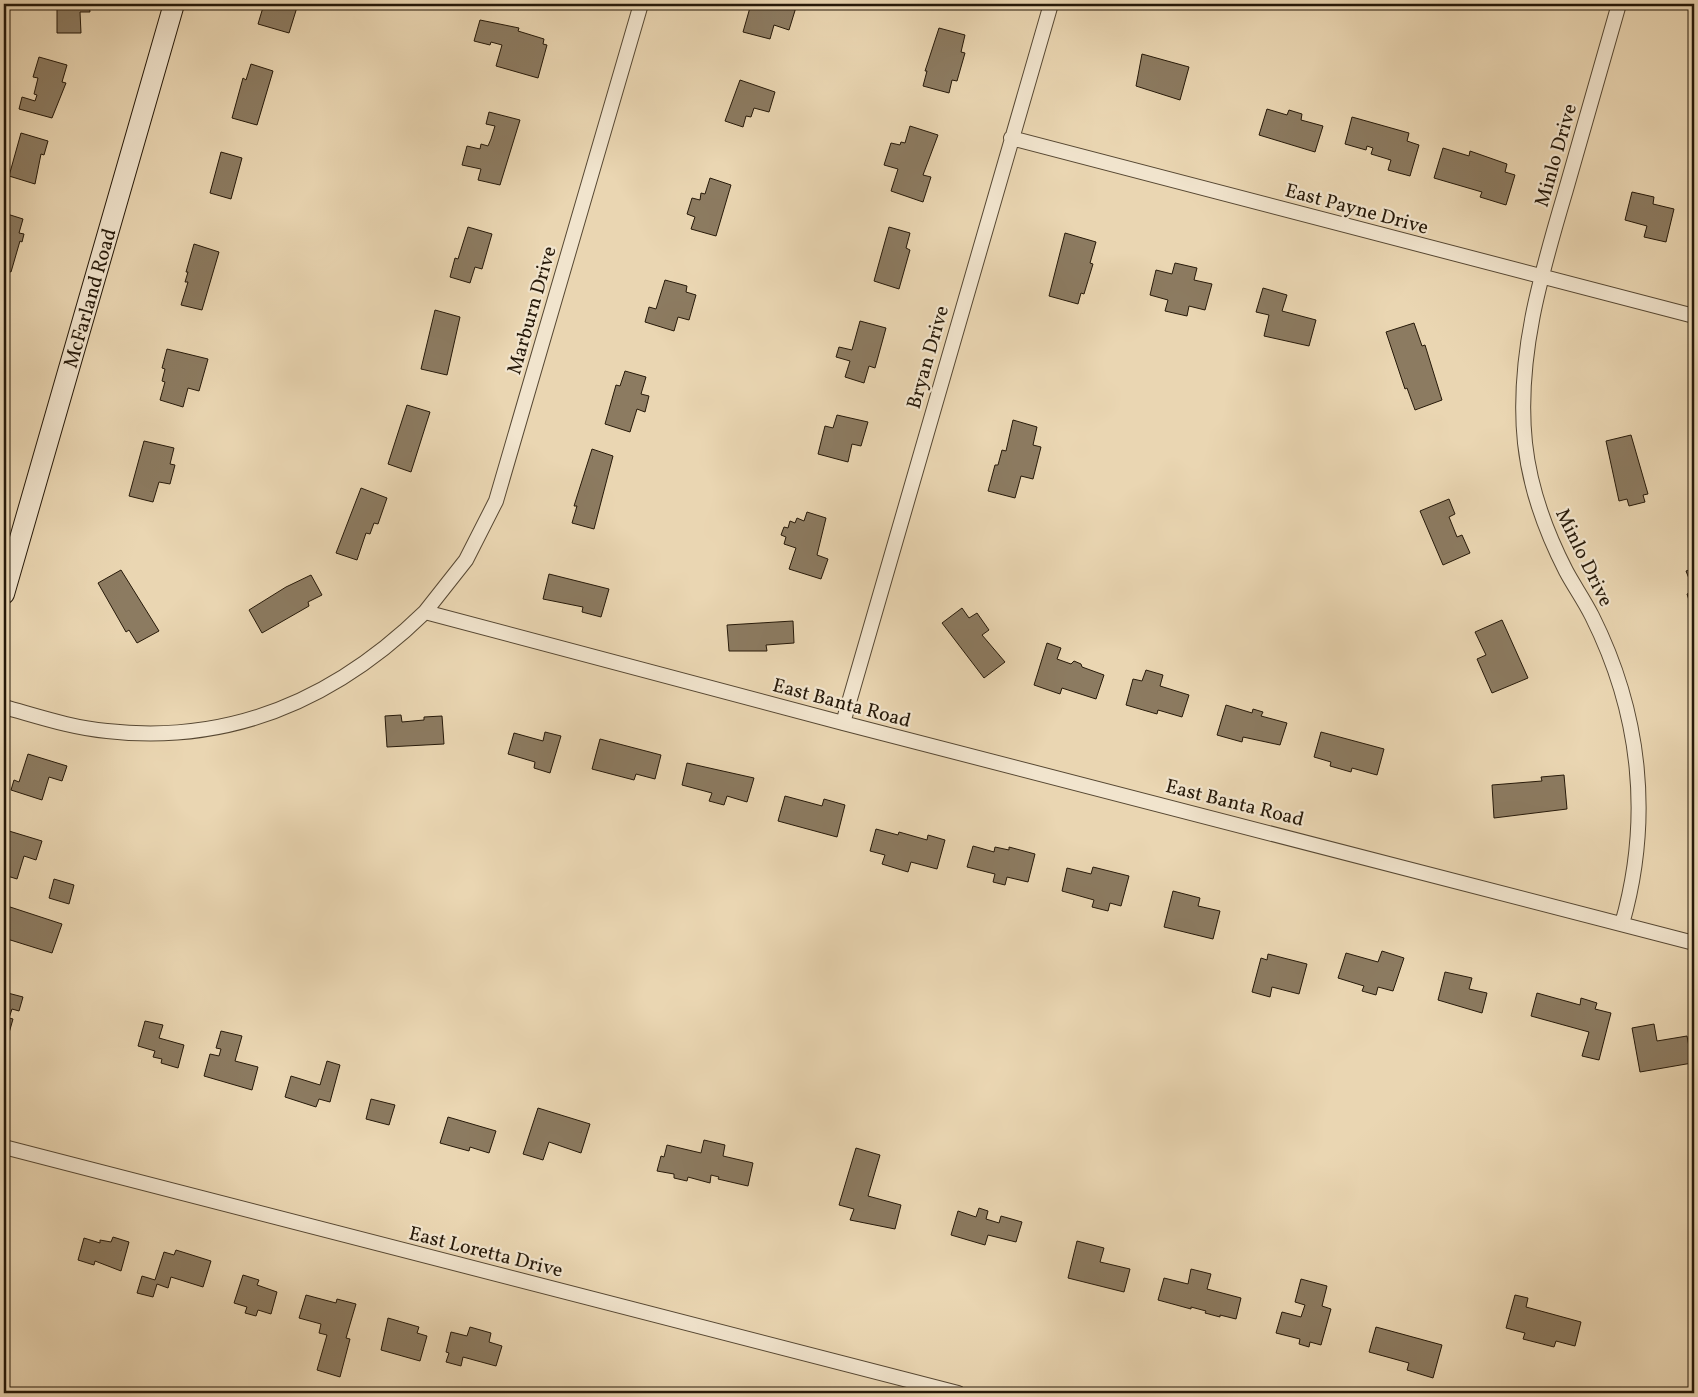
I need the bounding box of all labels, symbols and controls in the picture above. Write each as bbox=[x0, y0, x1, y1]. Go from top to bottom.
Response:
street label: Minlo Drive bbox=[1529, 101, 1585, 210]
street label: East Payne Drive bbox=[1282, 177, 1431, 243]
street label: McFarland Road bbox=[58, 225, 125, 372]
street label: Marburn Drive bbox=[501, 243, 565, 378]
street label: Bryan Drive bbox=[901, 303, 957, 413]
street label: Minlo Drive bbox=[1547, 504, 1619, 612]
street label: East Banta Road bbox=[769, 672, 914, 736]
street label: East Banta Road bbox=[1162, 773, 1307, 835]
street label: East Loretta Drive bbox=[406, 1220, 566, 1286]

